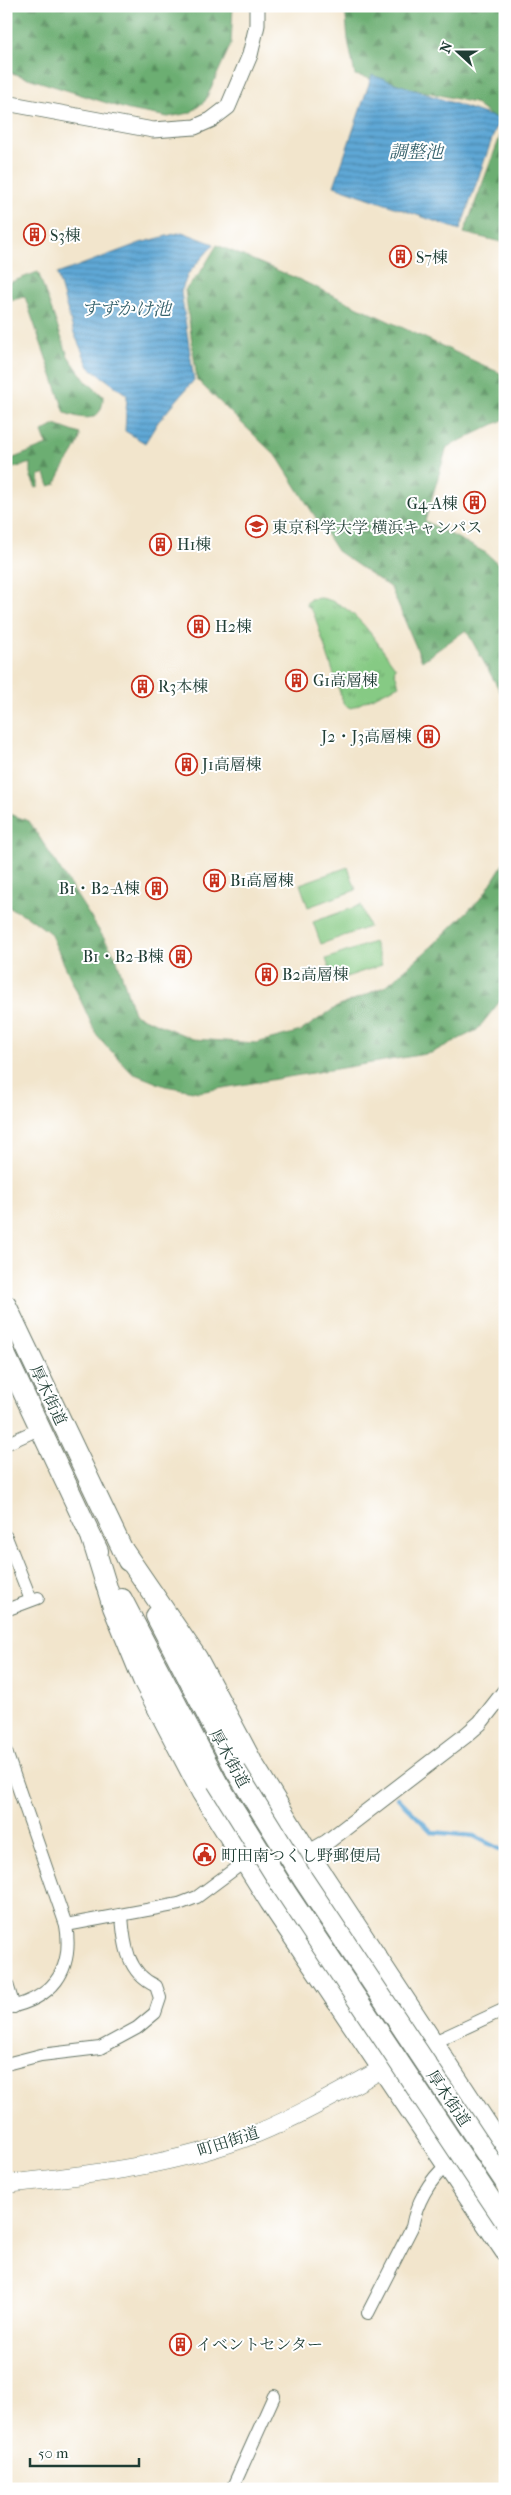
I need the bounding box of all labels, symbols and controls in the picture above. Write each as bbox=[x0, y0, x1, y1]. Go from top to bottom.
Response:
north arrow bbox=[434, 28, 484, 78]
text: N bbox=[436, 39, 456, 56]
water label: 調整池 bbox=[389, 142, 445, 163]
building icon: S3棟 bbox=[22, 223, 46, 247]
place label: S3棟 bbox=[50, 226, 81, 245]
building icon: S7棟 bbox=[388, 245, 412, 269]
place label: S7棟 bbox=[416, 248, 448, 267]
water label: すずかけ池 bbox=[81, 299, 173, 320]
building icon: G4-A棟 bbox=[462, 491, 486, 515]
place label: G4-A棟 bbox=[407, 494, 458, 513]
school or university icon: 東京科学大学 横浜キャンパス bbox=[244, 515, 268, 539]
place label: 東京科学大学 横浜キャンパス bbox=[272, 518, 482, 537]
building icon: H1棟 bbox=[149, 532, 173, 556]
place label: H1棟 bbox=[177, 535, 211, 554]
building icon: H2棟 bbox=[187, 614, 211, 638]
place label: H2棟 bbox=[215, 617, 252, 636]
building icon: G1高層棟 bbox=[285, 668, 309, 692]
place label: G1高層棟 bbox=[313, 671, 378, 690]
building icon: R3本棟 bbox=[130, 674, 154, 698]
place label: R3本棟 bbox=[158, 677, 208, 696]
building icon: J2・J3高層棟 bbox=[416, 724, 440, 748]
place label: J2・J3高層棟 bbox=[319, 727, 412, 746]
building icon: J1高層棟 bbox=[174, 752, 198, 776]
place label: J1高層棟 bbox=[200, 755, 262, 774]
building icon: B1高層棟 bbox=[202, 868, 226, 892]
place label: B1高層棟 bbox=[230, 871, 294, 890]
building icon: B1・B2-A棟 bbox=[144, 876, 168, 900]
place label: B1・B2-A棟 bbox=[59, 879, 140, 898]
building icon: B1・B2-B棟 bbox=[168, 944, 192, 968]
place label: B1・B2-B棟 bbox=[83, 947, 164, 966]
building icon: B2高層棟 bbox=[254, 962, 278, 986]
place label: B2高層棟 bbox=[282, 965, 349, 984]
street label: 厚木街道 bbox=[26, 1362, 71, 1428]
street label: 厚木街道 bbox=[206, 1726, 253, 1791]
public building icon: 町田南つくし野郵便局 bbox=[193, 1843, 217, 1867]
place label: 町田南つくし野郵便局 bbox=[221, 1846, 381, 1865]
street label: 厚木街道 bbox=[423, 2066, 474, 2130]
street label: 町田街道 bbox=[195, 2123, 262, 2160]
building icon: イベントセンター bbox=[168, 2332, 192, 2356]
place label: イベントセンター bbox=[196, 2335, 323, 2354]
scale bar bbox=[30, 2435, 139, 2467]
text: 50 m bbox=[38, 2444, 69, 2462]

